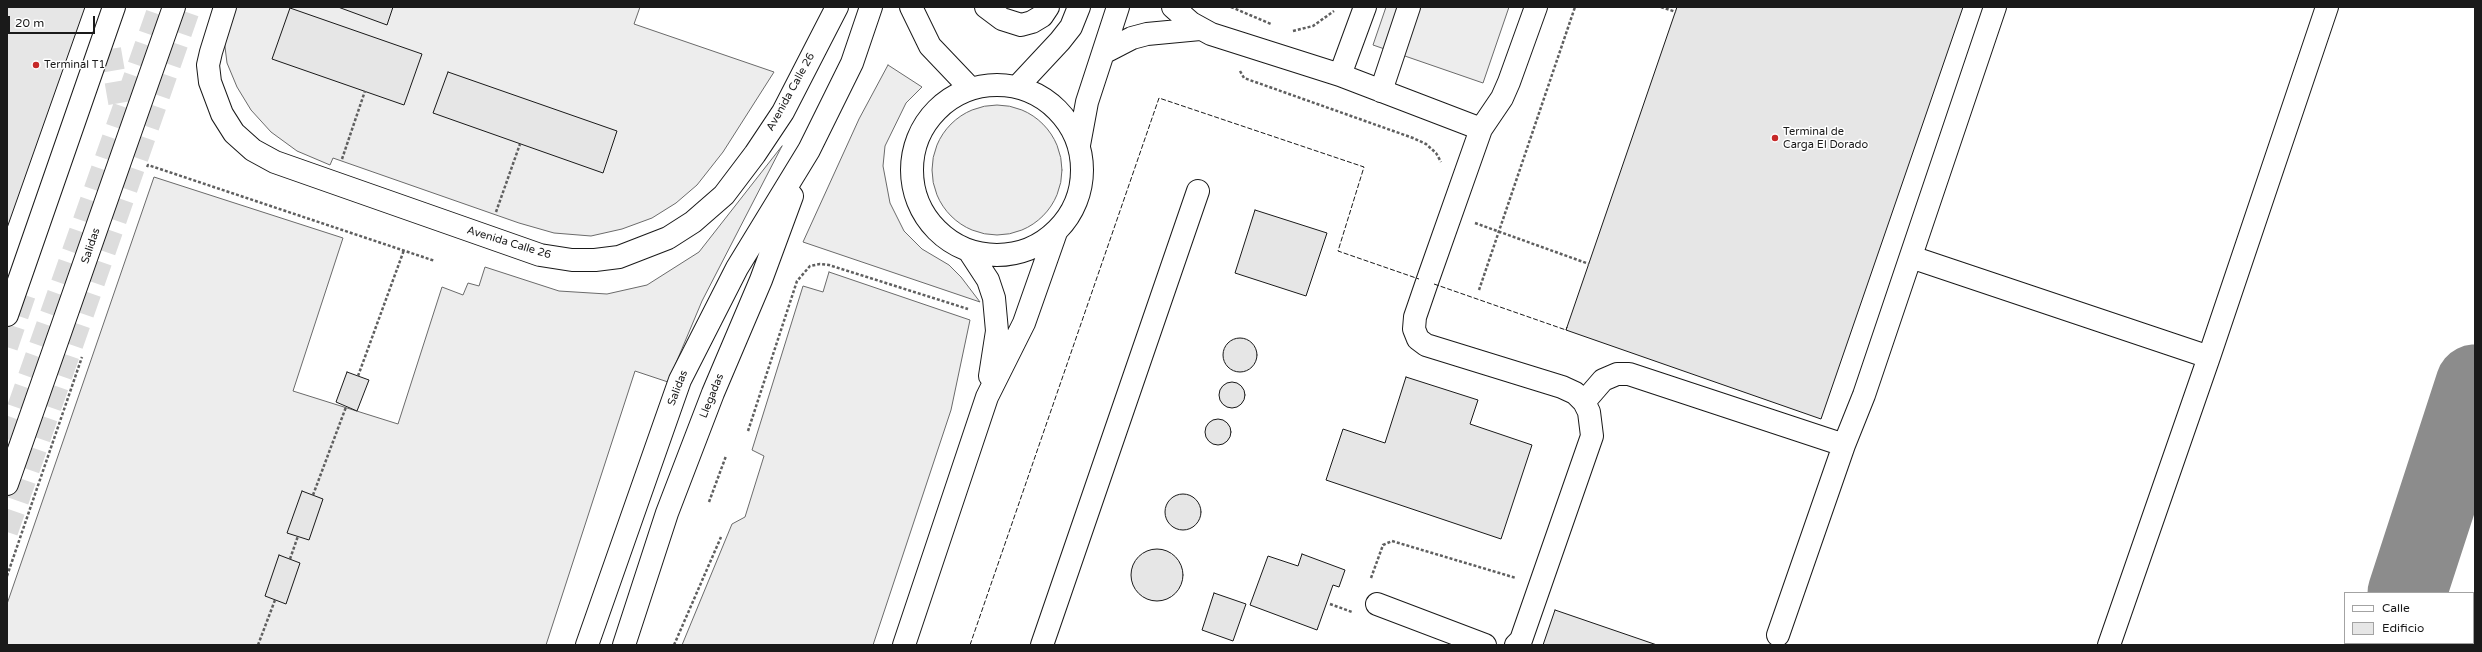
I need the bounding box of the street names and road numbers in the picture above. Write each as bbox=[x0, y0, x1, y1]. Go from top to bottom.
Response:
street label: Avenida Calle 26 bbox=[764, 51, 818, 133]
street label: Avenida Calle 26 bbox=[465, 224, 553, 262]
street label: Salidas bbox=[79, 226, 103, 266]
street label: Salidas bbox=[665, 368, 691, 408]
street label: Llegadas bbox=[697, 372, 727, 420]

